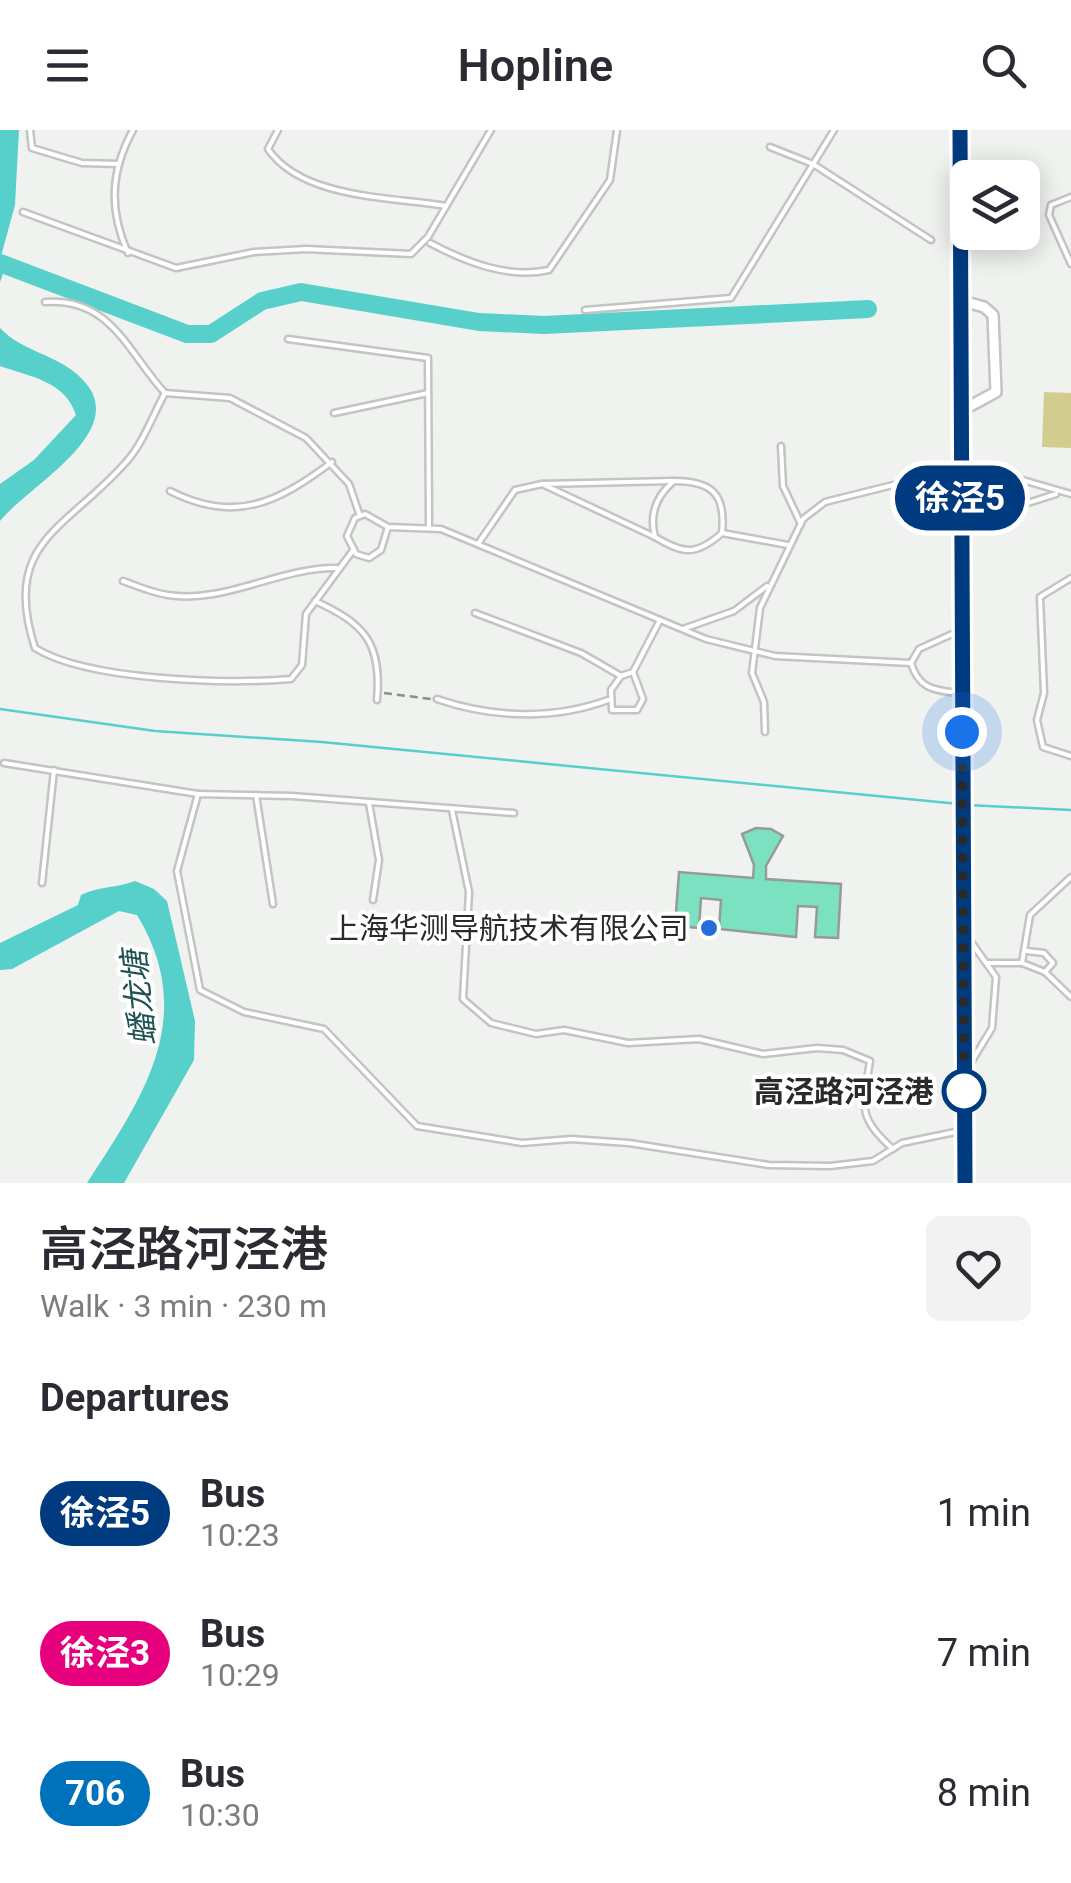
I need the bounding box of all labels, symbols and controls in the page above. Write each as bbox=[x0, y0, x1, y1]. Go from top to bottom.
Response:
icon: menu bbox=[40, 38, 95, 93]
icon: search bbox=[976, 38, 1031, 93]
text: Hopline bbox=[458, 39, 613, 92]
map controls bbox=[950, 160, 1040, 250]
button: layers bbox=[950, 160, 1040, 250]
line badge: 徐泾5 bbox=[902, 466, 1018, 530]
text: 徐泾5 bbox=[915, 478, 1005, 519]
your location bbox=[937, 707, 987, 757]
place label: 上海华测导航技术有限公司 bbox=[329, 911, 689, 946]
marker: 上海华测导航技术有限公司 bbox=[698, 917, 720, 939]
water label: 蟠龙塘 bbox=[115, 943, 163, 1048]
marker: 高泾路河泾港 bbox=[943, 1070, 985, 1112]
place label: 高泾路河泾港 bbox=[754, 1074, 934, 1109]
button: heart bbox=[926, 1216, 1031, 1321]
text: 高泾路河泾港 bbox=[40, 1221, 328, 1278]
text: Walk · 3 min · 230 m bbox=[40, 1287, 327, 1325]
text: Departures bbox=[40, 1376, 230, 1420]
text: Bus bbox=[200, 1472, 265, 1516]
text: 1 min bbox=[937, 1491, 1031, 1535]
text: 徐泾5 bbox=[60, 1493, 150, 1534]
text: 10:23 bbox=[200, 1516, 280, 1554]
text: Bus bbox=[200, 1612, 265, 1656]
text: 7 min bbox=[937, 1631, 1031, 1675]
text: 徐泾3 bbox=[60, 1633, 150, 1674]
text: 10:29 bbox=[200, 1656, 280, 1694]
text: Bus bbox=[180, 1752, 245, 1796]
text: 8 min bbox=[937, 1771, 1031, 1815]
text: 706 bbox=[65, 1773, 125, 1814]
text: 10:30 bbox=[180, 1796, 260, 1834]

